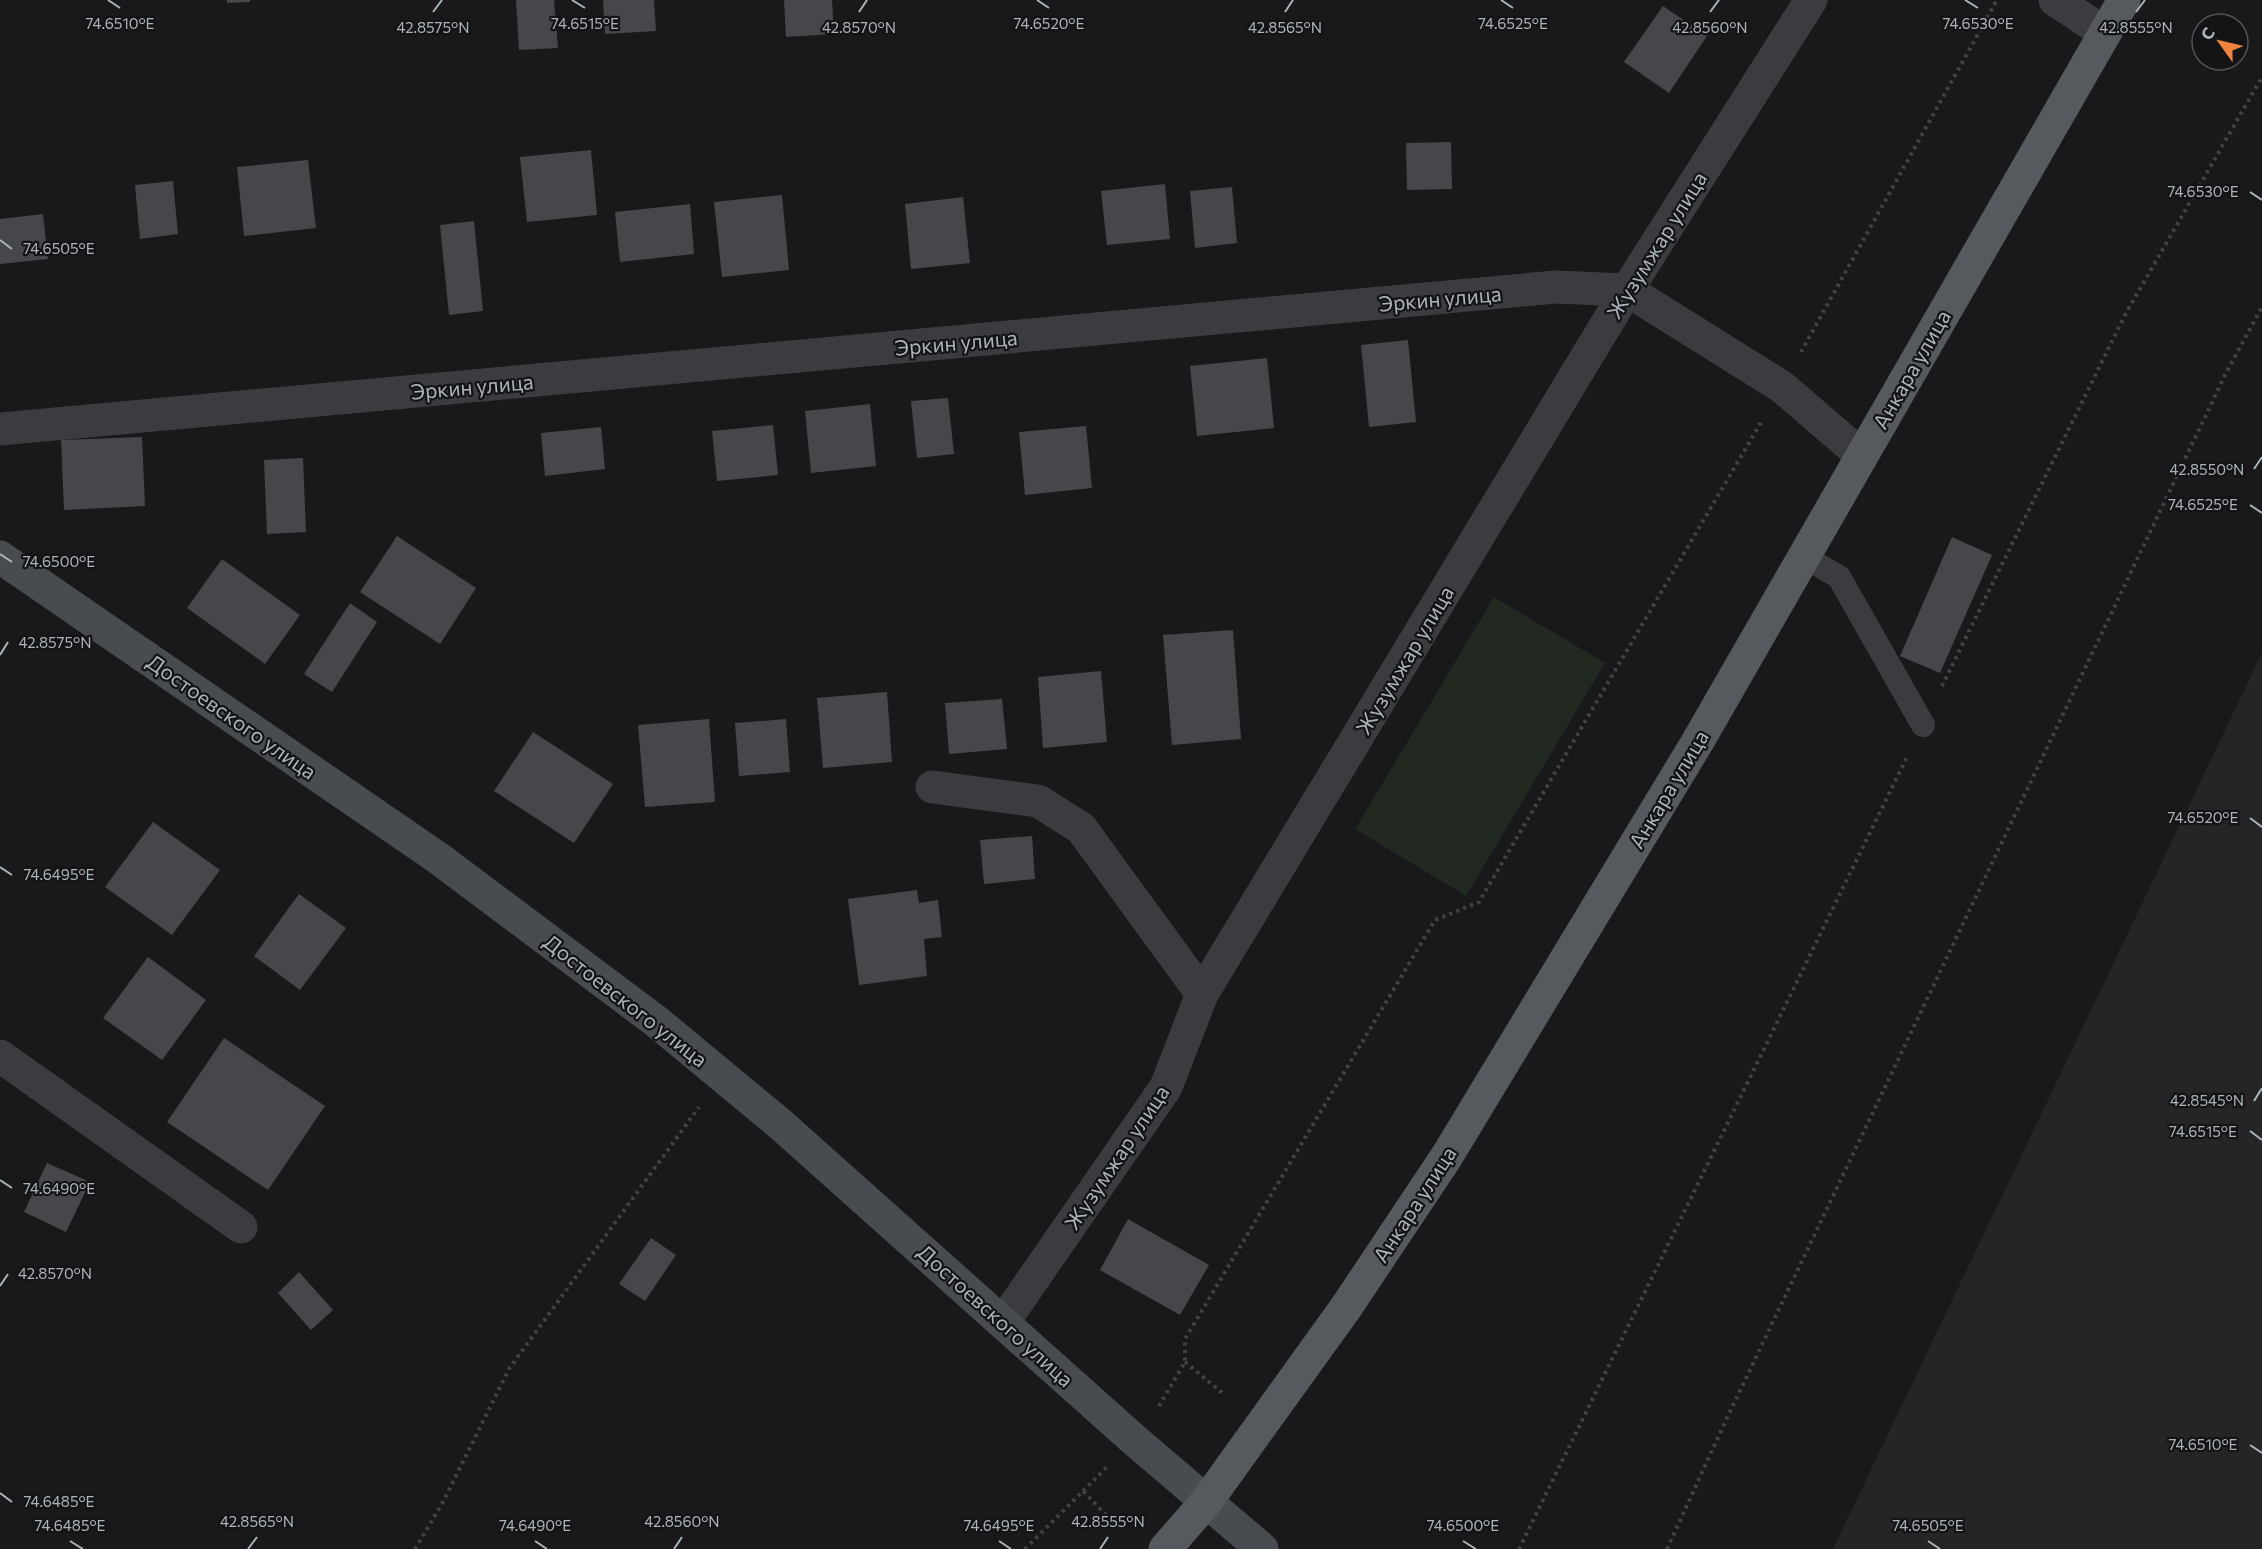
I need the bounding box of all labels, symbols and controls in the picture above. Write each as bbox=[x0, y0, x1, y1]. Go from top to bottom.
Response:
north arrow bbox=[2190, 12, 2250, 72]
text: 74.6510°E bbox=[85, 14, 155, 32]
text: 74.6515°E bbox=[551, 14, 619, 32]
text: 74.6520°E bbox=[1014, 14, 1085, 32]
text: 74.6525°E bbox=[1478, 14, 1548, 32]
text: 74.6530°E bbox=[1942, 14, 2014, 32]
text: 42.8575°N bbox=[397, 18, 469, 36]
text: 42.8570°N bbox=[822, 18, 896, 36]
text: 42.8565°N bbox=[1248, 18, 1322, 36]
text: 42.8560°N bbox=[1672, 18, 1748, 36]
text: 42.8555°N bbox=[2099, 18, 2173, 36]
text: С bbox=[2196, 23, 2218, 43]
street label: Жузумжар улица bbox=[1601, 167, 1711, 323]
text: 74.6530°E bbox=[2167, 182, 2239, 200]
text: 74.6505°E bbox=[23, 239, 95, 257]
street label: Эркин улица bbox=[1377, 280, 1503, 316]
street label: Анкара улица bbox=[1867, 305, 1955, 433]
street label: Эркин улица bbox=[893, 324, 1019, 360]
street label: Эркин улица bbox=[409, 368, 535, 404]
text: 42.8550°N bbox=[2170, 460, 2244, 478]
text: 74.6525°E bbox=[2168, 495, 2238, 513]
text: 74.6500°E bbox=[23, 552, 95, 570]
street label: Жузумжар улица bbox=[1350, 581, 1458, 739]
text: 42.8575°N bbox=[19, 633, 91, 651]
street label: Достоевского улица bbox=[143, 648, 321, 784]
street label: Анкара улица bbox=[1623, 725, 1713, 853]
text: 74.6520°E bbox=[2168, 808, 2239, 826]
text: 74.6495°E bbox=[24, 865, 95, 883]
street label: Достоевского улица bbox=[539, 928, 713, 1072]
street label: Жузумжар улица bbox=[1058, 1080, 1174, 1234]
text: 42.8545°N bbox=[2170, 1091, 2244, 1109]
text: 74.6515°E bbox=[2169, 1122, 2237, 1140]
street label: Анкара улица bbox=[1367, 1141, 1461, 1267]
text: 74.6490°E bbox=[23, 1179, 95, 1197]
street label: Достоевского улица bbox=[913, 1239, 1079, 1391]
text: 42.8570°N bbox=[18, 1264, 92, 1282]
text: 74.6510°E bbox=[2168, 1435, 2238, 1453]
text: 74.6485°E bbox=[24, 1492, 95, 1510]
text: 42.8565°N bbox=[220, 1512, 294, 1530]
text: 42.8560°N bbox=[644, 1512, 720, 1530]
text: 42.8555°N bbox=[1071, 1512, 1145, 1530]
text: 74.6485°E bbox=[35, 1516, 106, 1534]
text: 74.6490°E bbox=[499, 1516, 571, 1534]
text: 74.6495°E bbox=[964, 1516, 1035, 1534]
text: 74.6500°E bbox=[1427, 1516, 1499, 1534]
text: 74.6505°E bbox=[1892, 1516, 1964, 1534]

